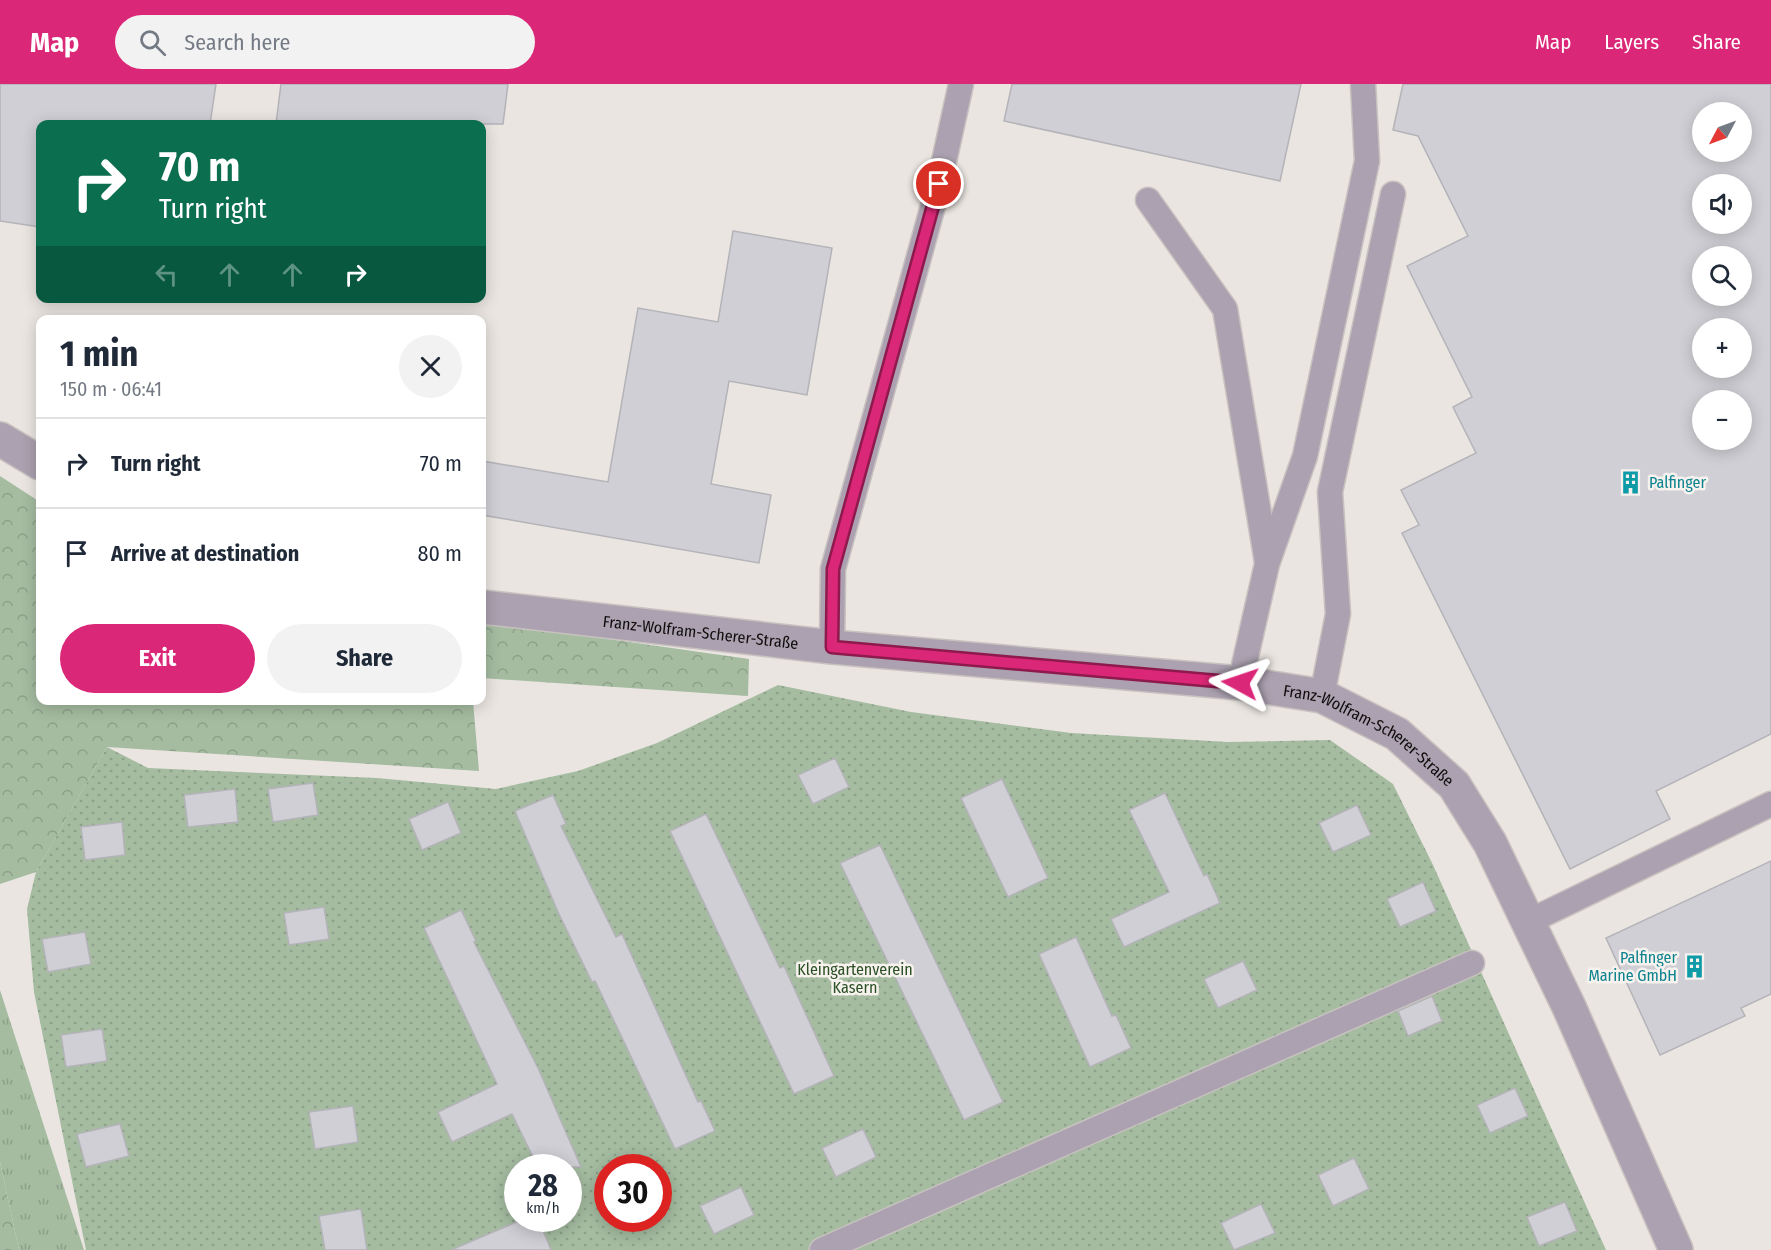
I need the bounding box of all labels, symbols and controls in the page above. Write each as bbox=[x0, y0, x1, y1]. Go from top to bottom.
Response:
search box bbox=[115, 15, 535, 69]
text: Map bbox=[30, 26, 79, 59]
icon: search bbox=[136, 26, 169, 59]
text: Search here bbox=[184, 29, 290, 56]
text: Map bbox=[1535, 29, 1571, 55]
text: Layers bbox=[1604, 29, 1659, 55]
text: Share bbox=[1692, 29, 1741, 55]
north arrow bbox=[1692, 102, 1752, 162]
map controls bbox=[1692, 102, 1752, 450]
text: 70 m bbox=[159, 142, 240, 192]
icon: right bbox=[60, 144, 138, 222]
pin bbox=[913, 158, 964, 209]
icon: arrive bbox=[922, 167, 955, 200]
button: sound bbox=[1692, 174, 1752, 234]
text: Turn right bbox=[159, 193, 267, 225]
button: search bbox=[1692, 246, 1752, 306]
icon: left bbox=[150, 258, 183, 291]
icon: ahead bbox=[213, 258, 246, 291]
icon: ahead bbox=[276, 258, 309, 291]
icon: right bbox=[339, 258, 372, 291]
button: + bbox=[1692, 318, 1752, 378]
text: 1 min bbox=[60, 332, 138, 376]
button: close bbox=[399, 335, 462, 398]
text: 150 m · 06:41 bbox=[60, 377, 162, 401]
button: − bbox=[1692, 390, 1752, 450]
icon: right bbox=[60, 447, 93, 480]
text: Turn right bbox=[111, 450, 200, 477]
text: 70 m bbox=[420, 450, 462, 477]
building icon: Palfinger bbox=[1618, 469, 1644, 495]
place label: Palfinger bbox=[1649, 473, 1706, 492]
icon: arrive bbox=[60, 537, 93, 570]
text: Arrive at destination bbox=[111, 540, 299, 567]
text: 80 m bbox=[417, 540, 462, 567]
street label: Franz-Wolfram-Scherer-Straße bbox=[602, 612, 799, 653]
button: Exit bbox=[60, 624, 255, 693]
button: Share bbox=[267, 624, 462, 693]
position arrow bbox=[1208, 651, 1272, 715]
street label: Franz-Wolfram-Scherer-Straße bbox=[1282, 681, 1458, 790]
place label: Palfinger Marine GmbH bbox=[1588, 948, 1677, 985]
building icon: Palfinger Marine GmbH bbox=[1682, 953, 1708, 979]
park label: Kleingartenverein Kasern bbox=[797, 960, 913, 997]
speed limit sign: 30 bbox=[594, 1154, 672, 1232]
text: 28 bbox=[528, 1168, 558, 1204]
text: km/h bbox=[526, 1199, 560, 1217]

